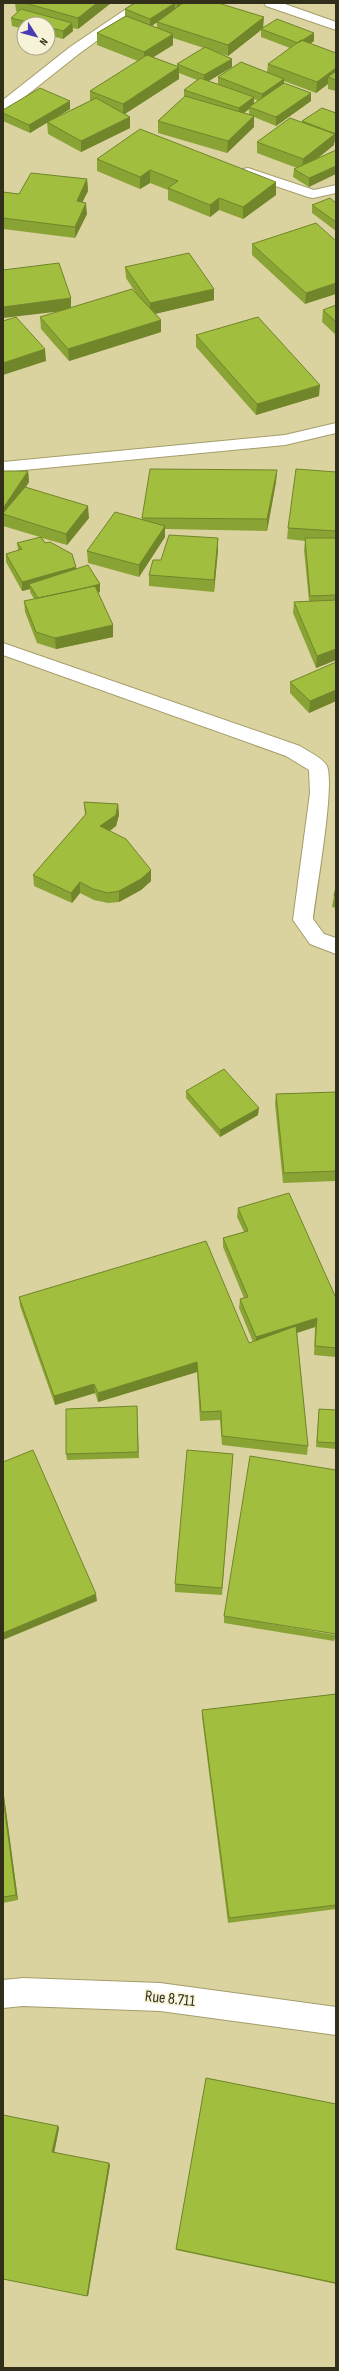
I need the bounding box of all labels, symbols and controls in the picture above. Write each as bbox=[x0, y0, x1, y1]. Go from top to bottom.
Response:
north arrow bbox=[16, 16, 56, 56]
text: N bbox=[37, 35, 51, 48]
street label: Rue 8.711 bbox=[144, 1987, 196, 2011]

